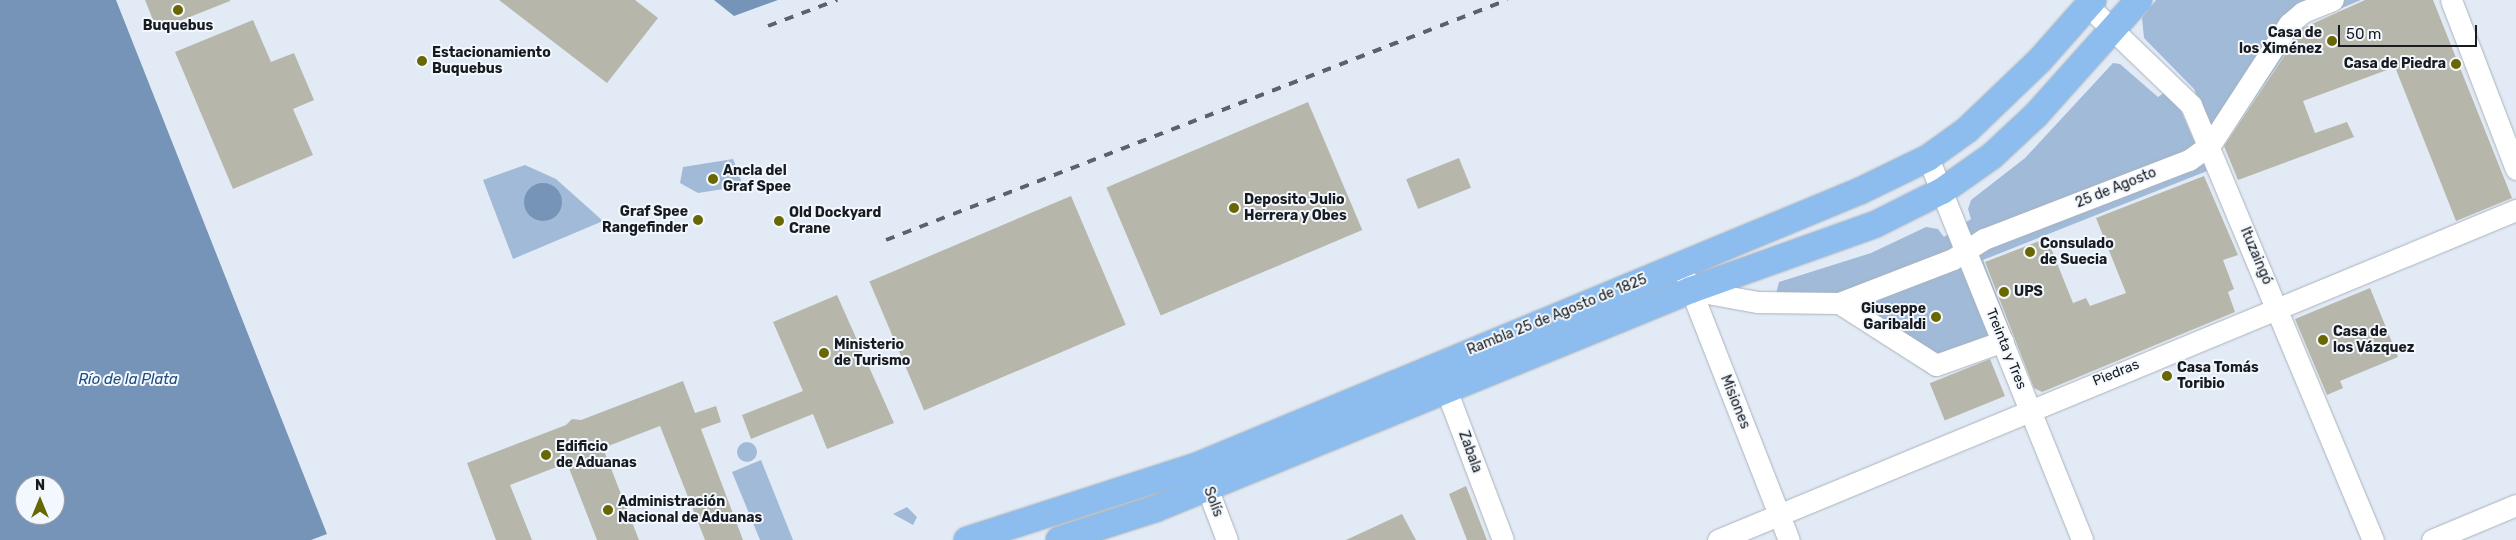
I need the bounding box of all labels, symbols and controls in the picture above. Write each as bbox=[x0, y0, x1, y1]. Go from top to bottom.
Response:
marker: Buquebus bbox=[172, 4, 184, 16]
scale bar bbox=[2341, 15, 2480, 47]
place label: Buquebus bbox=[143, 18, 213, 34]
place label: Casa de los Ximénez bbox=[2239, 25, 2322, 58]
text: 50 m bbox=[2346, 25, 2381, 43]
marker: Casa de los Ximénez bbox=[2326, 35, 2338, 47]
place label: Estacionamiento Buquebus bbox=[432, 45, 551, 78]
marker: Estacionamiento Buquebus bbox=[416, 55, 428, 67]
place label: Casa de Piedra bbox=[2344, 56, 2446, 72]
marker: Casa de Piedra bbox=[2450, 58, 2462, 70]
place label: Ancla del Graf Spee bbox=[723, 163, 791, 196]
street label: 25 de Agosto bbox=[2073, 164, 2159, 212]
marker: Ancla del Graf Spee bbox=[707, 173, 719, 185]
place label: Deposito Julio Herrera y Obes bbox=[1244, 192, 1347, 224]
marker: Deposito Julio Herrera y Obes bbox=[1228, 202, 1240, 214]
place label: Graf Spee Rangefinder bbox=[602, 204, 688, 236]
place label: Old Dockyard Crane bbox=[789, 205, 881, 238]
marker: Graf Spee Rangefinder bbox=[692, 214, 704, 226]
marker: Old Dockyard Crane bbox=[773, 215, 785, 227]
street label: Ituzaingó bbox=[2236, 225, 2276, 287]
place label: Consulado de Suecia bbox=[2040, 236, 2114, 268]
marker: Consulado de Suecia bbox=[2024, 246, 2036, 258]
street label: Rambla 25 de Agosto de 1825 bbox=[1465, 271, 1649, 359]
place label: UPS bbox=[2014, 284, 2043, 300]
marker: UPS bbox=[1998, 286, 2010, 298]
place label: Giuseppe Garibaldi bbox=[1861, 301, 1926, 334]
street label: Treinta y Tres bbox=[1982, 306, 2030, 392]
marker: Giuseppe Garibaldi bbox=[1930, 311, 1942, 323]
place label: Casa de los Vázquez bbox=[2333, 324, 2415, 357]
marker: Casa de los Vázquez bbox=[2317, 334, 2329, 346]
place label: Ministerio de Turismo bbox=[834, 337, 911, 370]
marker: Ministerio de Turismo bbox=[818, 347, 830, 359]
street label: Piedras bbox=[2090, 356, 2142, 390]
place label: Casa Tomás Toribio bbox=[2177, 360, 2259, 392]
marker: Casa Tomás Toribio bbox=[2161, 370, 2173, 382]
water label: Río de la Plata bbox=[78, 371, 178, 389]
street label: Misiones bbox=[1717, 373, 1753, 431]
street label: Zabala bbox=[1455, 429, 1485, 475]
place label: Edificio de Aduanas bbox=[556, 439, 637, 472]
marker: Edificio de Aduanas bbox=[540, 449, 552, 461]
north arrow bbox=[15, 475, 65, 525]
text: N bbox=[35, 477, 45, 494]
street label: Solís bbox=[1200, 485, 1226, 519]
place label: Administración Nacional de Aduanas bbox=[618, 494, 763, 526]
marker: Administración Nacional de Aduanas bbox=[602, 504, 614, 516]

